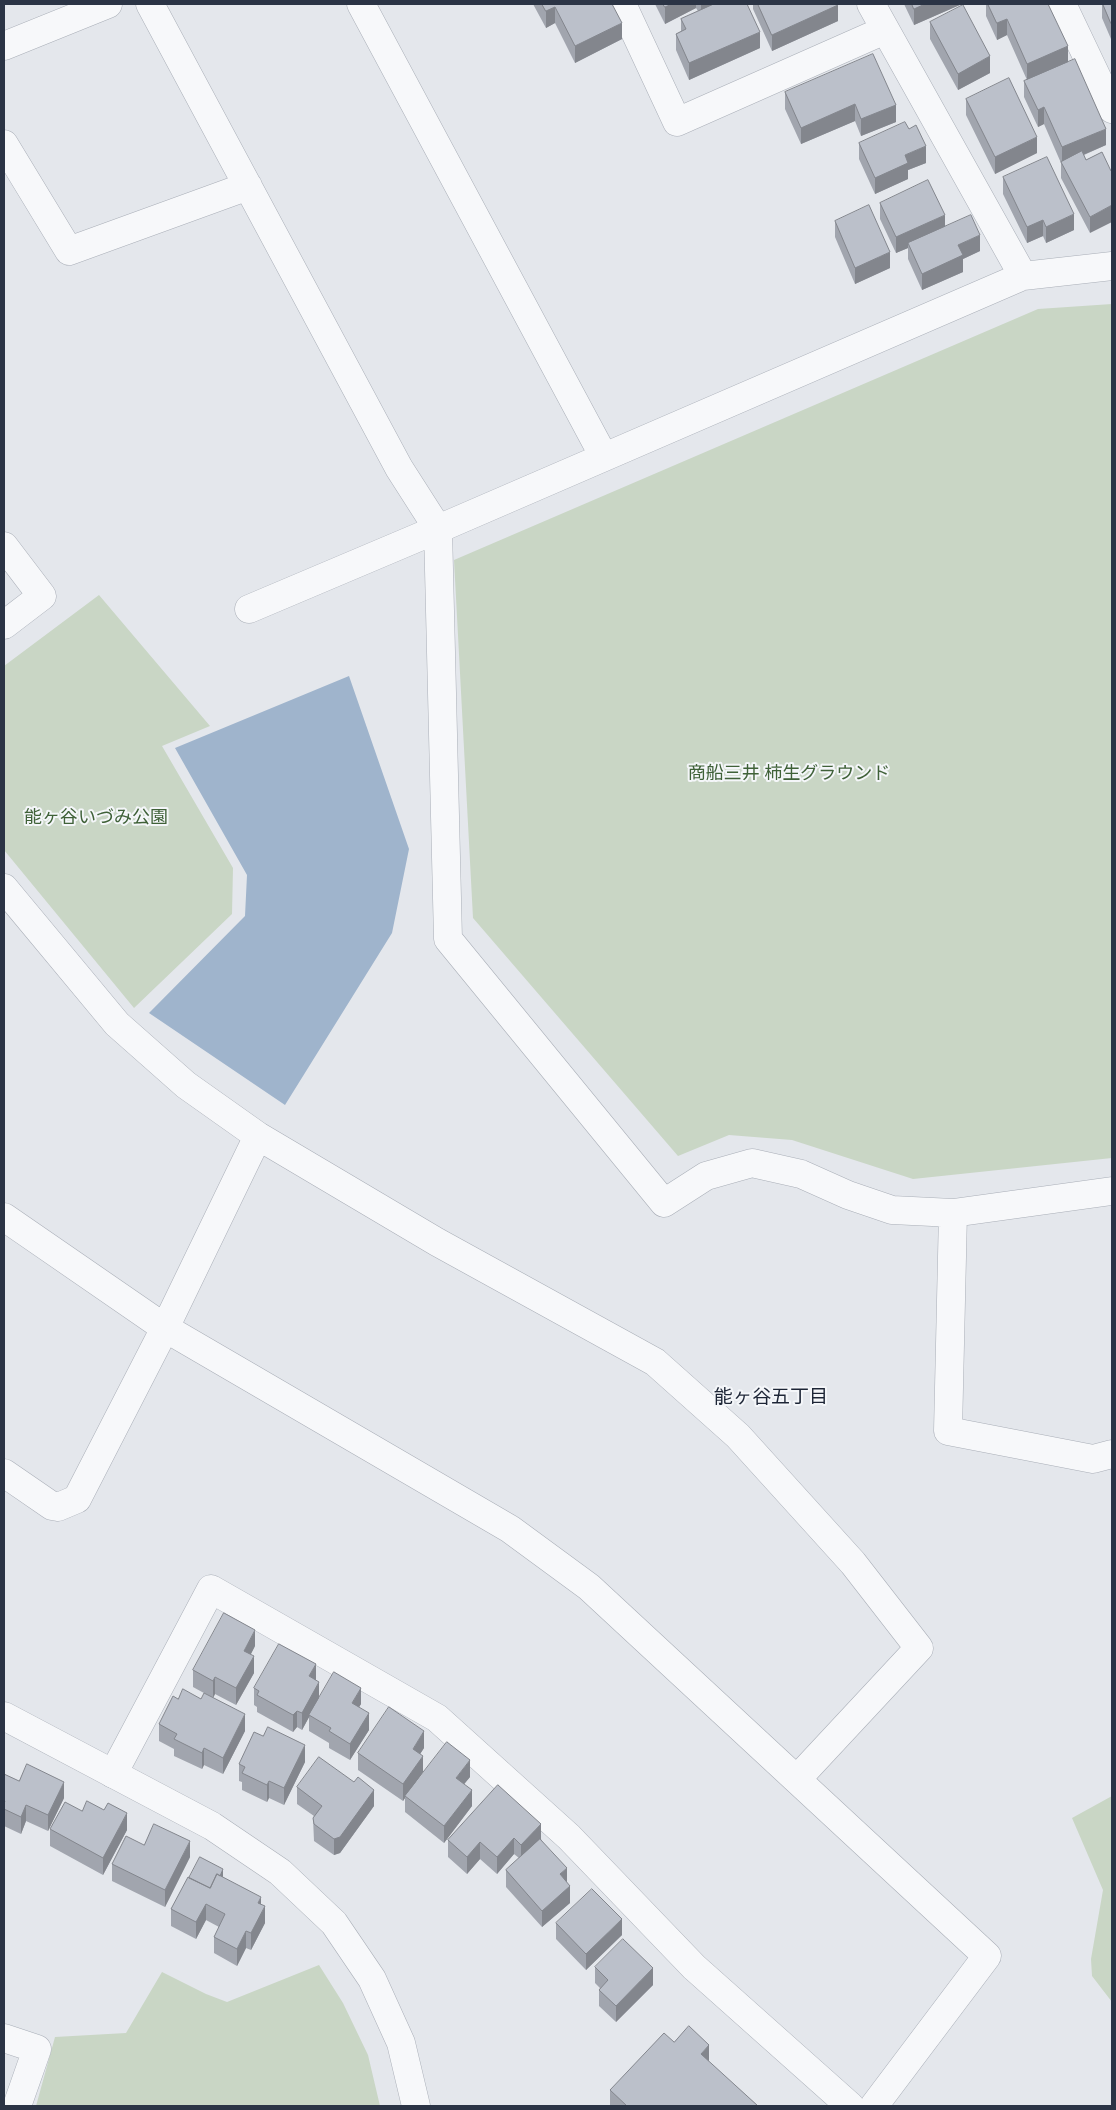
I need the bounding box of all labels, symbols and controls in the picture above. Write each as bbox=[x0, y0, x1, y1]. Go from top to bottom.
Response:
park label: 商船三井 柿生グラウンド bbox=[688, 762, 890, 784]
park label: 能ヶ谷いづみ公園 bbox=[24, 806, 168, 828]
district label: 能ヶ谷五丁目 bbox=[714, 1386, 828, 1408]

